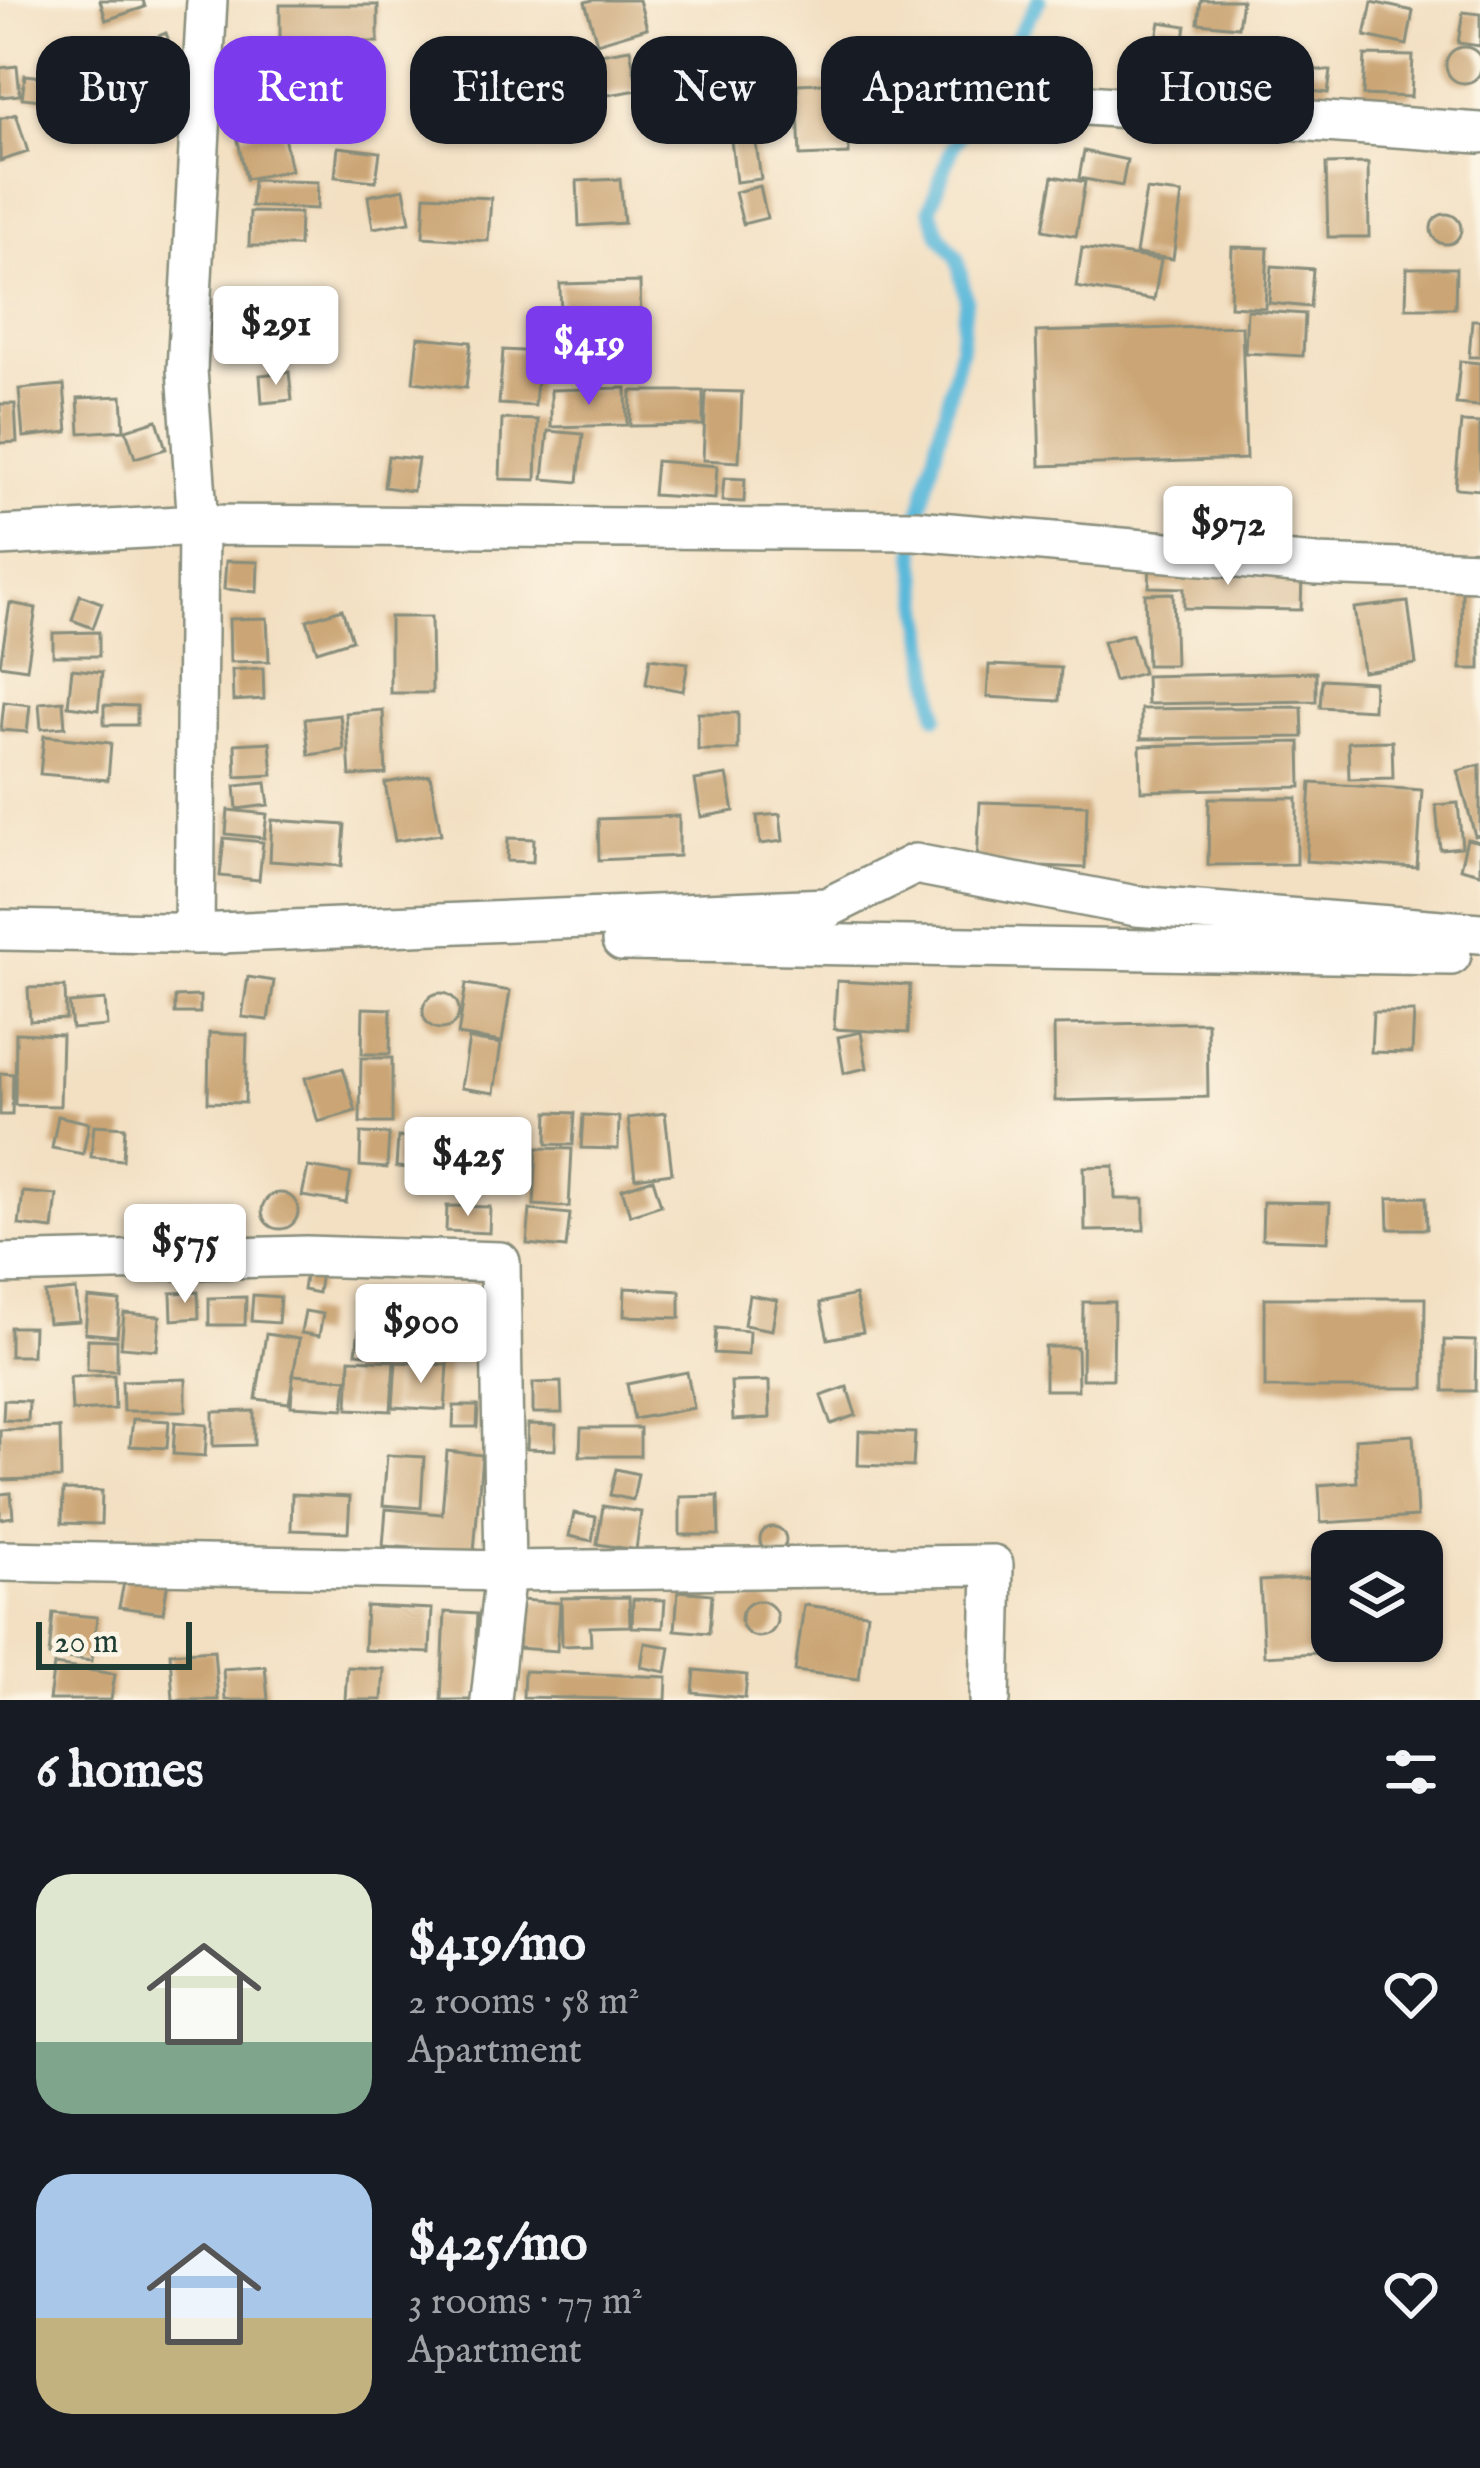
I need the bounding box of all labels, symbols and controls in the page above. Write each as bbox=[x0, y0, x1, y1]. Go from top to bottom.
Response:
chip: Buy bbox=[36, 36, 190, 144]
chip: Rent bbox=[214, 36, 386, 144]
chip: Filters bbox=[410, 36, 607, 144]
chip: New bbox=[631, 36, 797, 144]
chip: Apartment bbox=[821, 36, 1093, 144]
chip: House bbox=[1117, 36, 1314, 144]
pin: $291 bbox=[205, 286, 347, 388]
text: $291 bbox=[240, 300, 312, 349]
pin: $419 bbox=[518, 306, 660, 408]
text: $419 bbox=[553, 320, 625, 369]
pin: $972 bbox=[1157, 486, 1299, 588]
text: $972 bbox=[1190, 500, 1266, 549]
pin: $425 bbox=[397, 1117, 539, 1219]
text: $425 bbox=[431, 1131, 505, 1180]
pin: $575 bbox=[114, 1204, 256, 1306]
text: $575 bbox=[151, 1218, 219, 1267]
pin: $900 bbox=[350, 1284, 492, 1386]
text: $900 bbox=[383, 1298, 459, 1347]
map controls bbox=[1311, 1530, 1443, 1662]
button: layers bbox=[1311, 1530, 1443, 1662]
scale bar bbox=[36, 1616, 192, 1669]
text: 20 m bbox=[54, 1622, 118, 1664]
icon: filters bbox=[1378, 1739, 1444, 1805]
text: 6 homes bbox=[36, 1740, 204, 1805]
text: $419/mo bbox=[408, 1913, 586, 1978]
icon: home bbox=[132, 1922, 276, 2066]
icon: heart bbox=[1378, 1961, 1444, 2027]
text: 2 rooms · 58 m² bbox=[408, 1978, 640, 2027]
text: Apartment bbox=[408, 2027, 582, 2076]
text: $425/mo bbox=[408, 2213, 588, 2278]
icon: home bbox=[132, 2222, 276, 2366]
icon: heart bbox=[1378, 2261, 1444, 2327]
text: 3 rooms · 77 m² bbox=[408, 2278, 643, 2327]
text: Apartment bbox=[408, 2327, 582, 2376]

